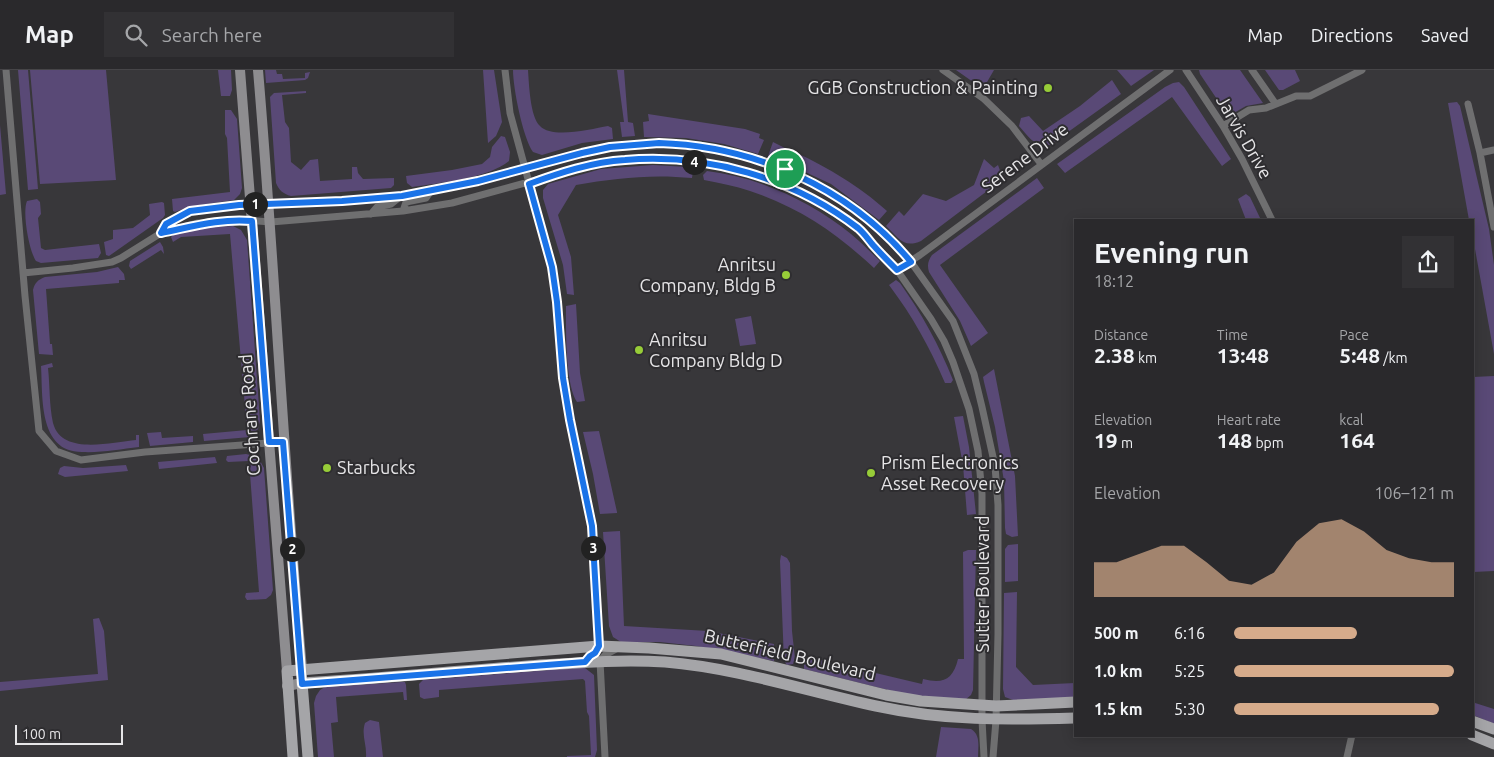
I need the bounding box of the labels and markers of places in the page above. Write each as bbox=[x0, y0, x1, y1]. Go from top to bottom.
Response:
place label: GGB Construction & Painting bbox=[808, 77, 1038, 97]
marker: GGB Construction & Painting bbox=[1042, 82, 1054, 94]
pin bbox=[764, 148, 806, 190]
pin: 4 bbox=[682, 150, 706, 174]
pin: 1 bbox=[242, 192, 268, 216]
place label: Anritsu Company, Bldg B bbox=[639, 254, 776, 295]
marker: Anritsu Company, Bldg B bbox=[780, 269, 792, 281]
place label: Anritsu Company Bldg D bbox=[649, 329, 783, 370]
marker: Anritsu Company Bldg D bbox=[633, 344, 645, 356]
place label: Prism Electronics Asset Recovery bbox=[881, 452, 1019, 493]
place label: Starbucks bbox=[337, 457, 416, 477]
marker: Starbucks bbox=[321, 462, 333, 474]
marker: Prism Electronics Asset Recovery bbox=[865, 467, 877, 479]
pin: 2 bbox=[280, 536, 304, 562]
pin: 3 bbox=[580, 536, 606, 560]

